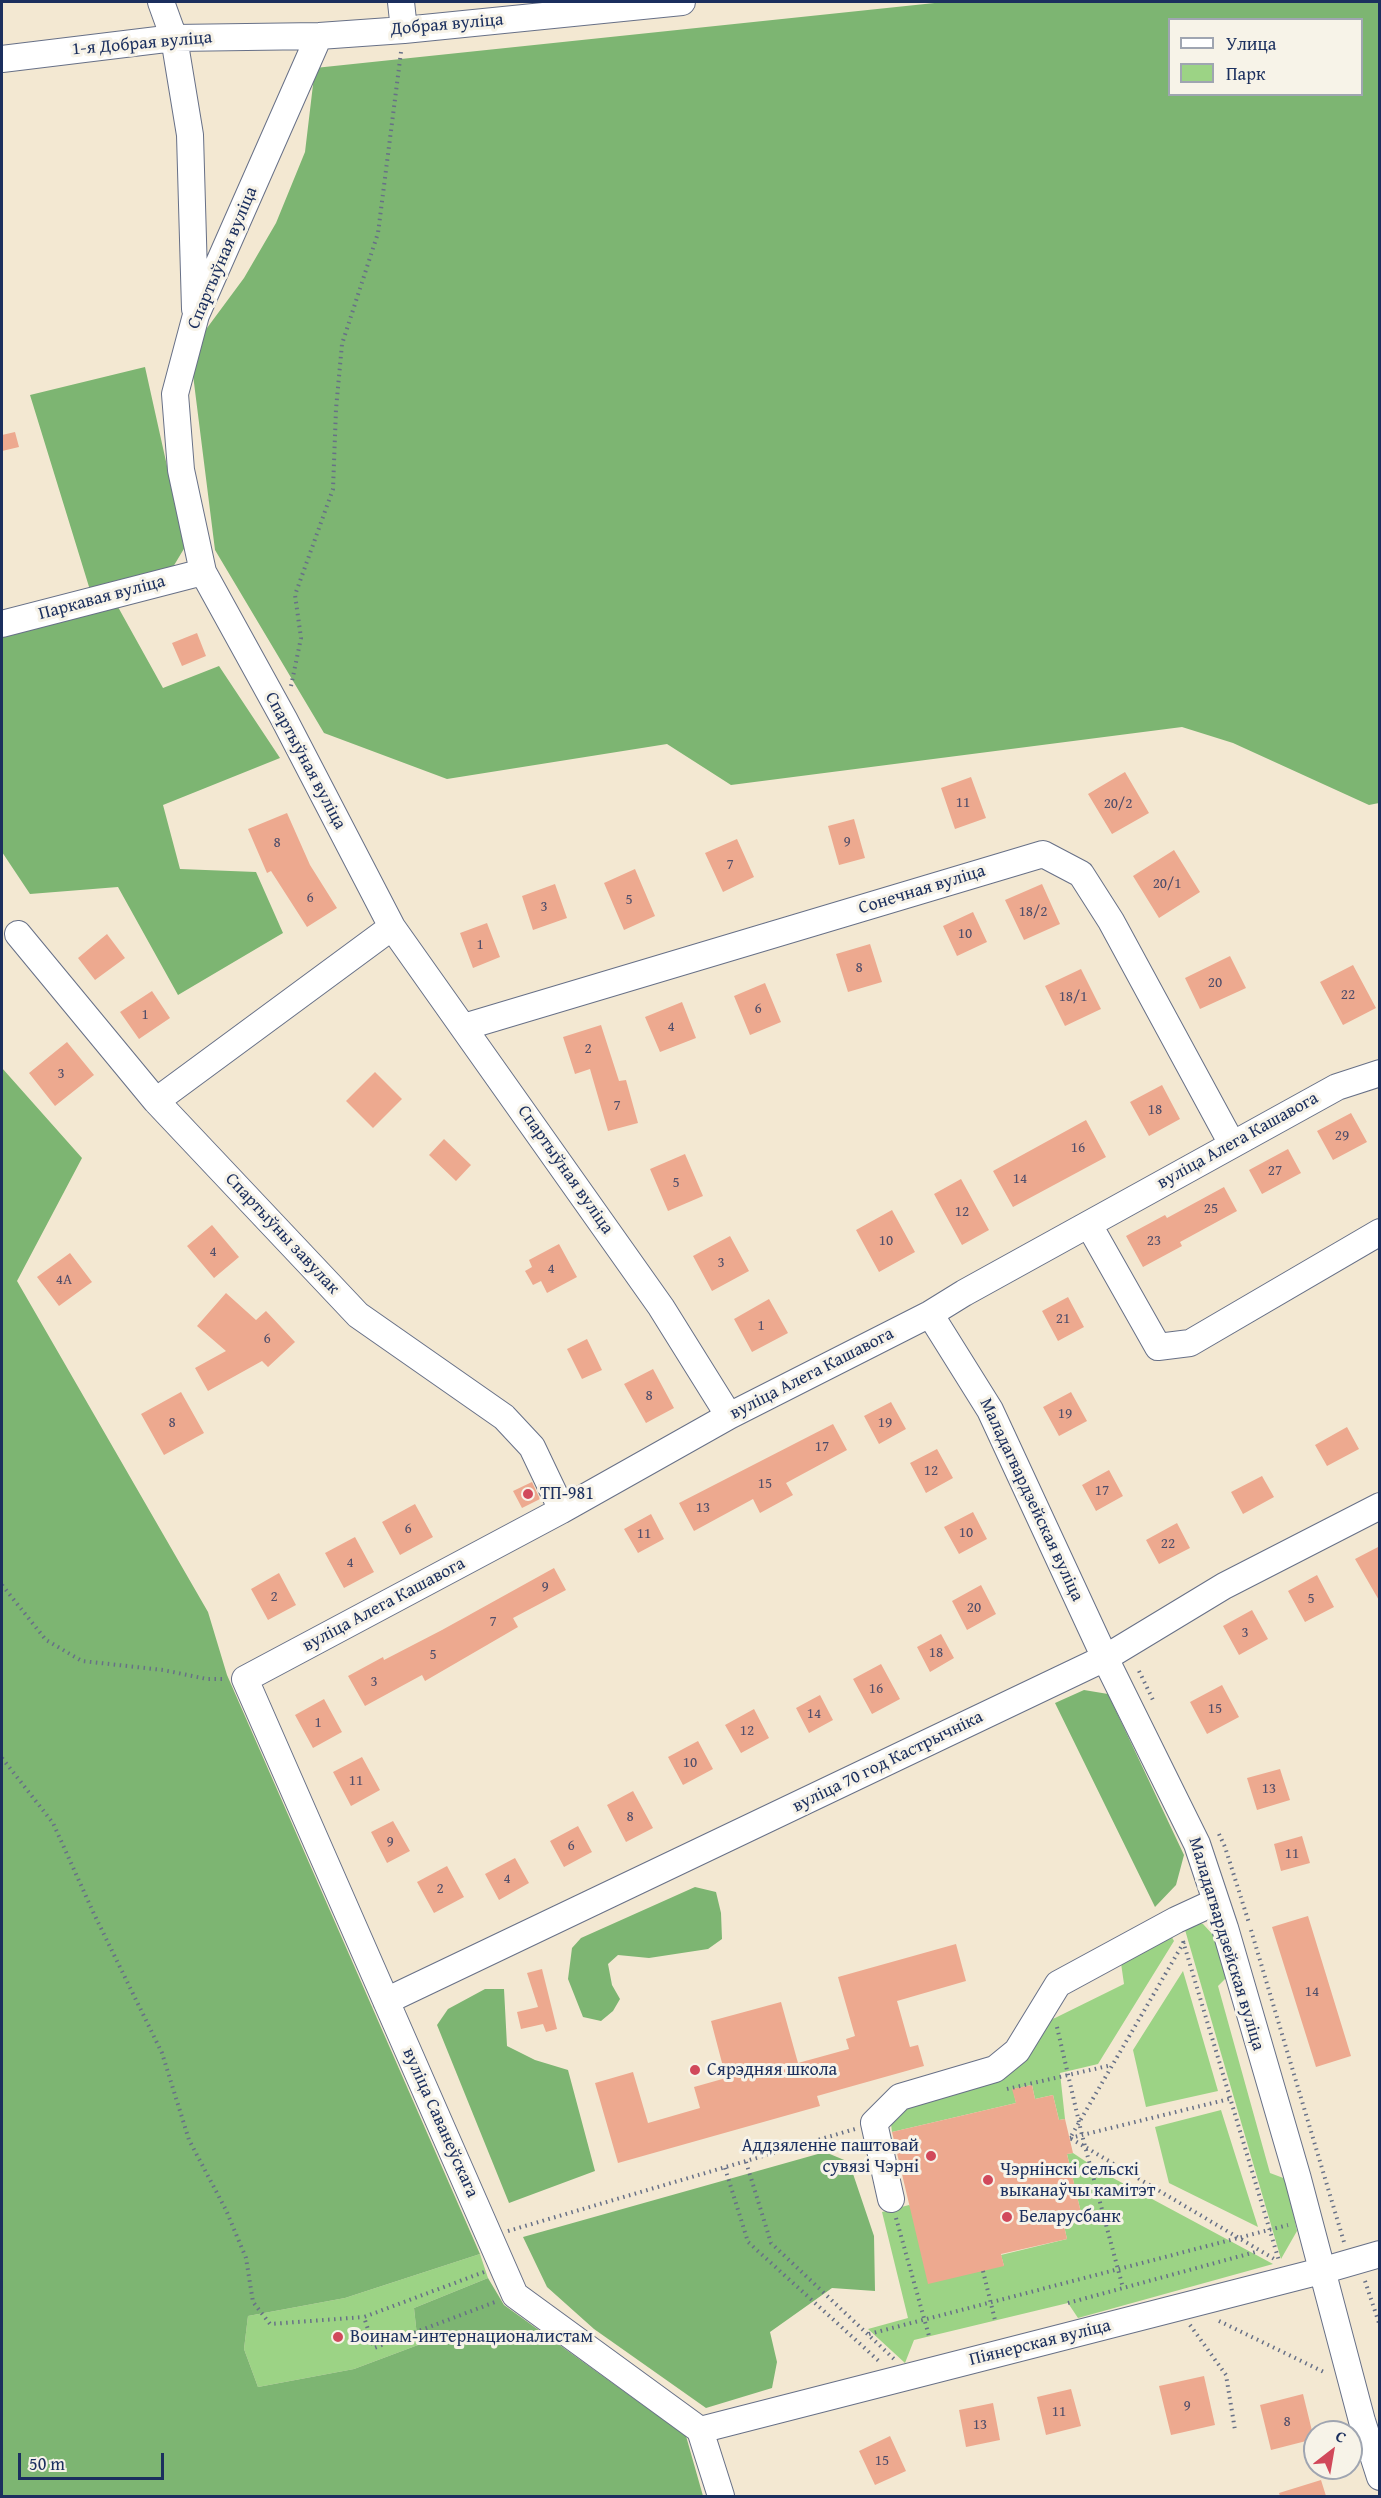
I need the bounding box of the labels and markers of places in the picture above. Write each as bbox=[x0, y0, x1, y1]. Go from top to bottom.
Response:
place label: ТП-981 bbox=[540, 1483, 594, 1505]
marker: ТП-981 bbox=[521, 1487, 535, 1501]
place label: Сярэдняя школа bbox=[707, 2059, 837, 2081]
marker: Сярэдняя школа bbox=[688, 2063, 702, 2077]
place label: Аддзяленне паштовай сувязі Чэрні bbox=[742, 2135, 919, 2178]
marker: Аддзяленне паштовай сувязі Чэрні bbox=[924, 2149, 938, 2163]
place label: Чэрнінскі сельскі выканаўчы камітэт bbox=[1000, 2159, 1155, 2202]
marker: Чэрнінскі сельскі выканаўчы камітэт bbox=[981, 2173, 995, 2187]
place label: Беларусбанк bbox=[1019, 2206, 1121, 2228]
marker: Беларусбанк bbox=[1000, 2210, 1014, 2224]
place label: Воинам-интернационалистам bbox=[350, 2326, 593, 2348]
marker: Воинам-интернационалистам bbox=[331, 2330, 345, 2344]

